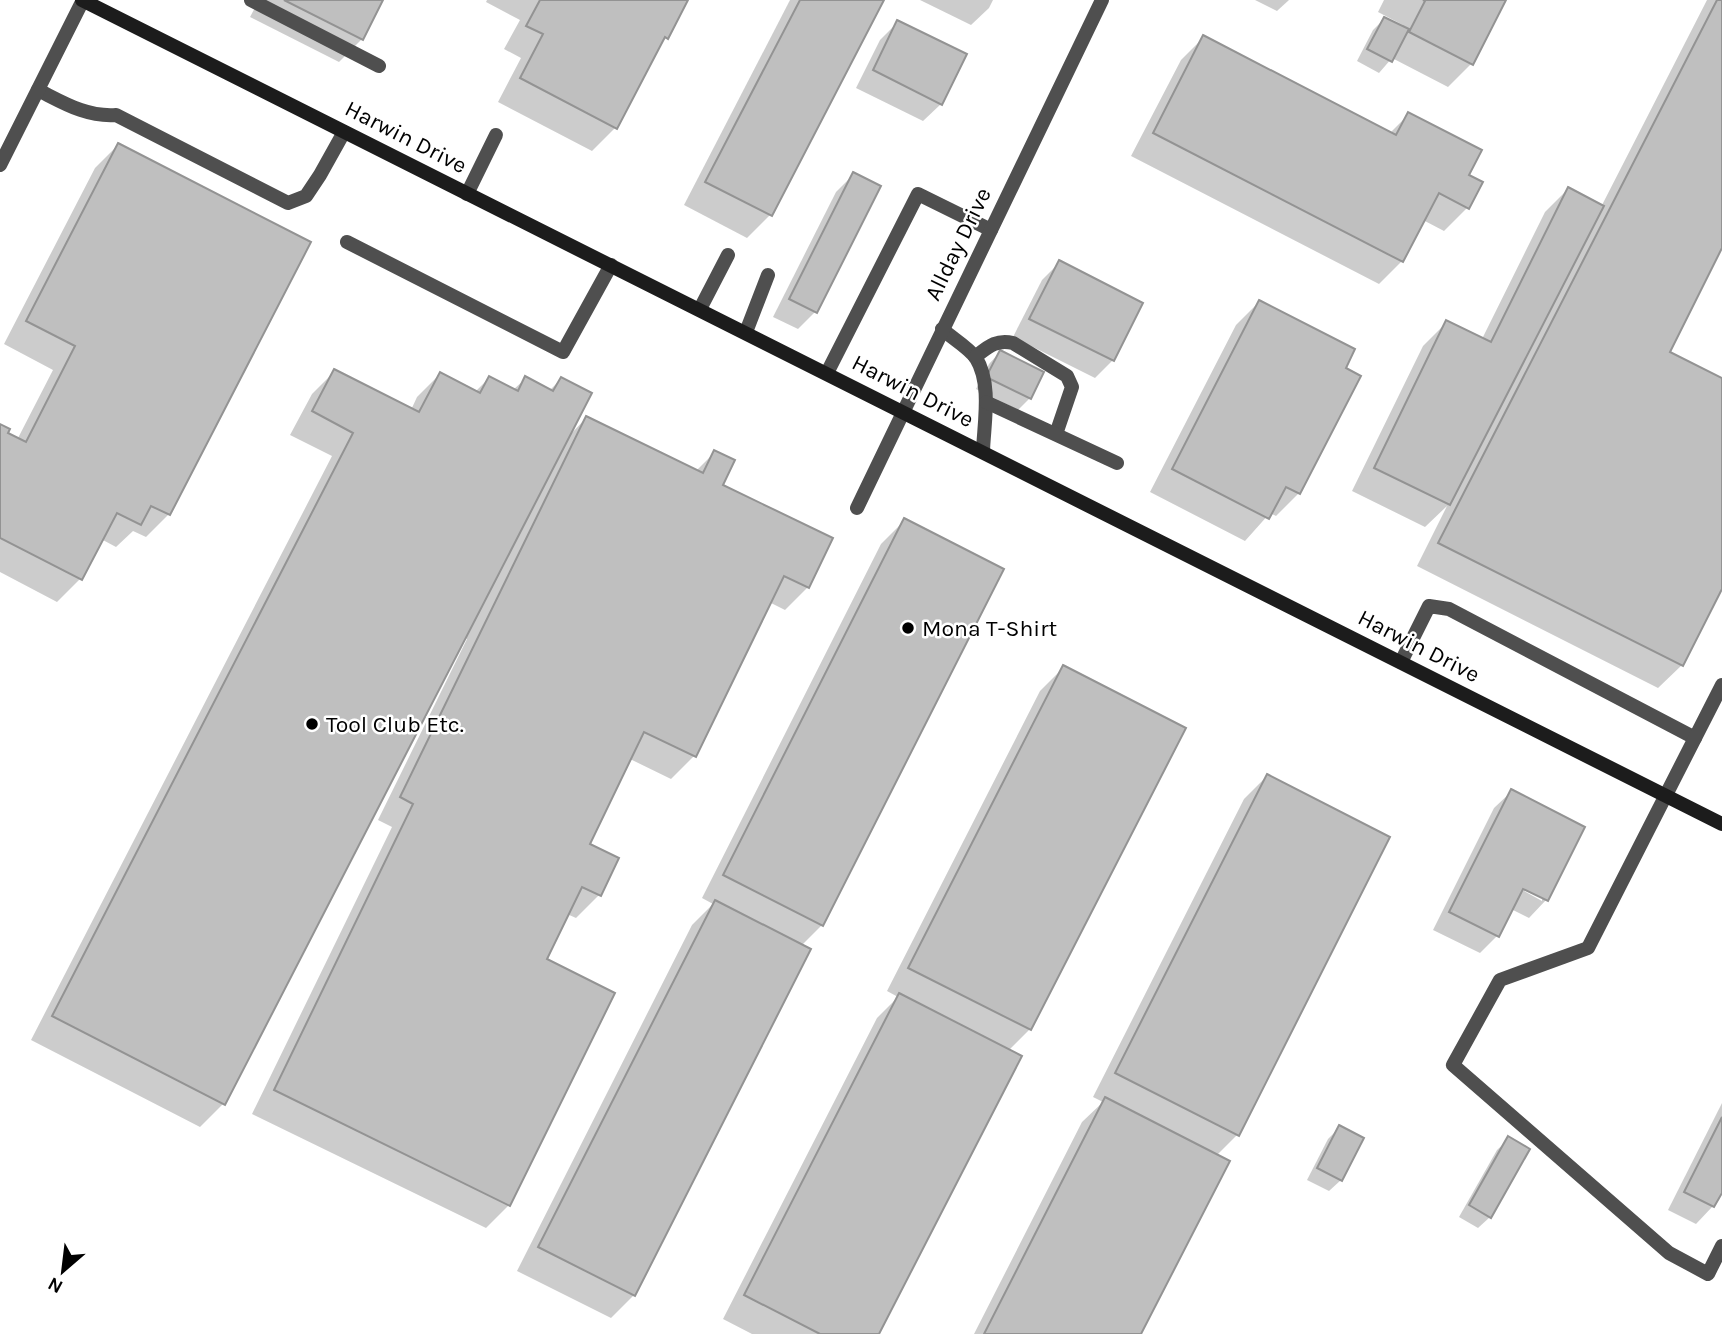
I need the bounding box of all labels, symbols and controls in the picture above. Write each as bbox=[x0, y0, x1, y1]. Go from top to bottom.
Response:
street label: Harwin Drive bbox=[341, 95, 471, 179]
street label: Allday Drive bbox=[919, 183, 997, 305]
street label: Harwin Drive bbox=[848, 349, 978, 433]
street label: Harwin Drive bbox=[1354, 604, 1484, 688]
place label: Mona T-Shirt bbox=[922, 615, 1058, 642]
marker: Mona T-Shirt bbox=[900, 620, 916, 636]
place label: Tool Club Etc. bbox=[326, 711, 464, 738]
marker: Tool Club Etc. bbox=[304, 716, 320, 732]
north arrow bbox=[28, 1236, 98, 1306]
text: N bbox=[44, 1272, 67, 1298]

